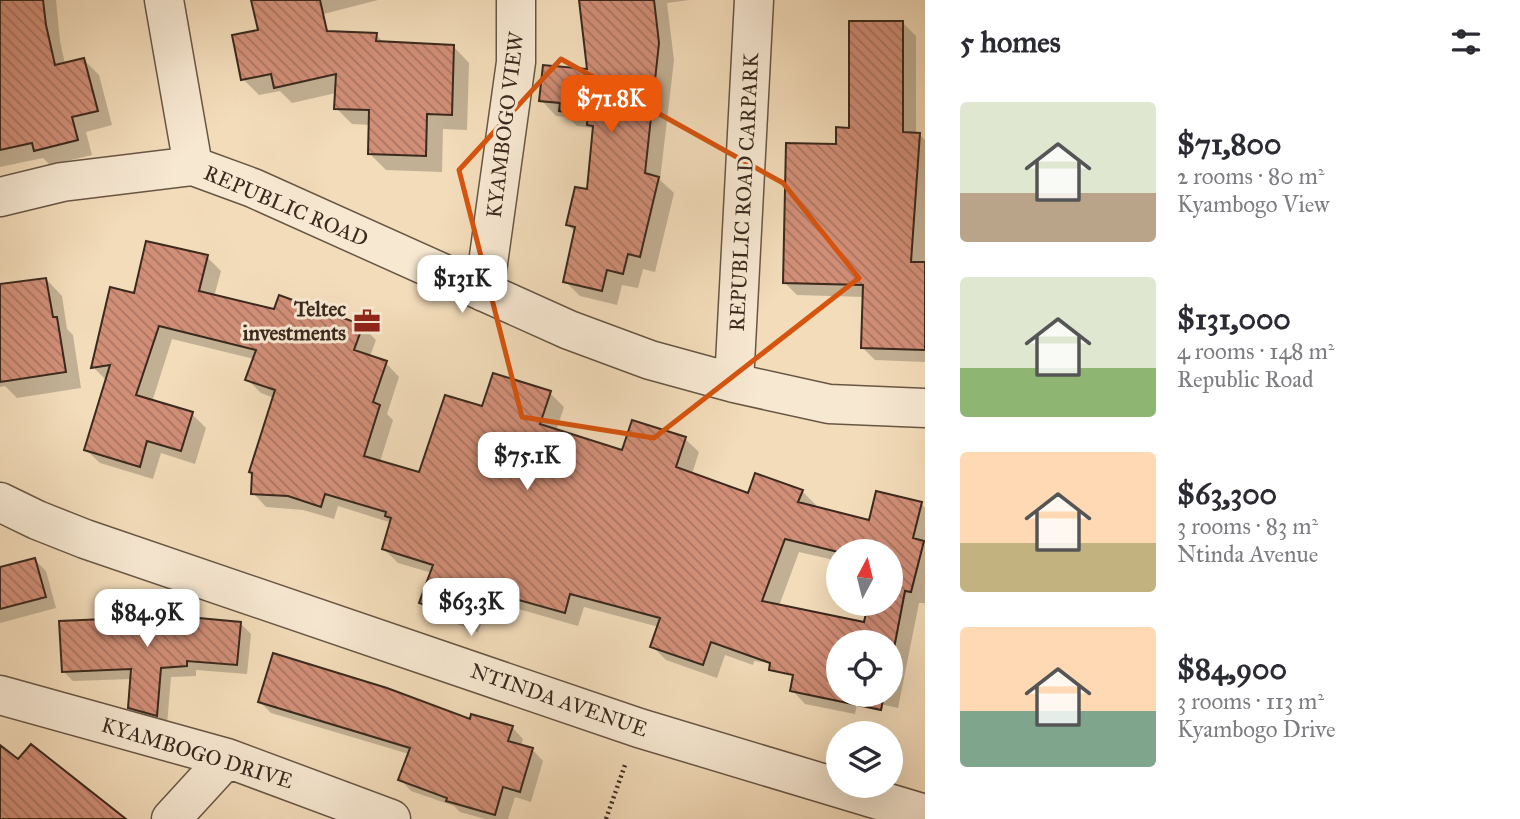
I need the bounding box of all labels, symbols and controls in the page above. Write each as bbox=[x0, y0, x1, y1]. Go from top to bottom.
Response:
icon: filters bbox=[1447, 23, 1485, 61]
text: 5 homes bbox=[960, 24, 1061, 60]
street label: KYAMBOGO VIEW bbox=[481, 29, 529, 220]
street label: REPUBLIC ROAD CARPARK bbox=[724, 51, 764, 332]
pin: $71.8K bbox=[554, 76, 668, 135]
text: $71.8K bbox=[577, 84, 645, 112]
text: $71,800 bbox=[1177, 126, 1282, 162]
icon: home bbox=[1016, 130, 1100, 214]
street label: REPUBLIC ROAD bbox=[200, 160, 372, 252]
text: 2 rooms · 80 m² bbox=[1177, 162, 1324, 190]
text: Kyambogo View bbox=[1177, 190, 1329, 218]
pin: $131K bbox=[413, 256, 511, 315]
text: $131K bbox=[433, 264, 491, 292]
place label: Teltec investments bbox=[243, 296, 346, 346]
text: $131,000 bbox=[1177, 301, 1291, 337]
icon: home bbox=[1016, 305, 1100, 389]
office icon: Teltec investments bbox=[352, 306, 382, 336]
text: 4 rooms · 148 m² bbox=[1177, 337, 1334, 365]
text: Republic Road bbox=[1177, 365, 1314, 393]
pin: $75.1K bbox=[470, 433, 584, 492]
text: $75.1K bbox=[494, 441, 560, 469]
text: $63,300 bbox=[1177, 476, 1277, 512]
icon: home bbox=[1016, 480, 1100, 564]
text: 3 rooms · 83 m² bbox=[1177, 512, 1318, 540]
north arrow bbox=[826, 539, 903, 616]
map controls bbox=[826, 539, 903, 798]
text: Ntinda Avenue bbox=[1177, 540, 1318, 568]
pin: $63.3K bbox=[414, 578, 528, 638]
text: $63.3K bbox=[438, 587, 504, 615]
pin: $84.9K bbox=[90, 590, 204, 649]
text: $84.9K bbox=[111, 598, 183, 626]
button: locate bbox=[826, 630, 903, 707]
text: $84,900 bbox=[1177, 651, 1287, 687]
icon: home bbox=[1016, 655, 1100, 739]
street label: NTINDA AVENUE bbox=[467, 658, 651, 742]
text: 3 rooms · 113 m² bbox=[1177, 687, 1324, 715]
street label: KYAMBOGO DRIVE bbox=[98, 712, 296, 794]
text: Kyambogo Drive bbox=[1177, 715, 1336, 743]
button: layers bbox=[826, 721, 903, 798]

